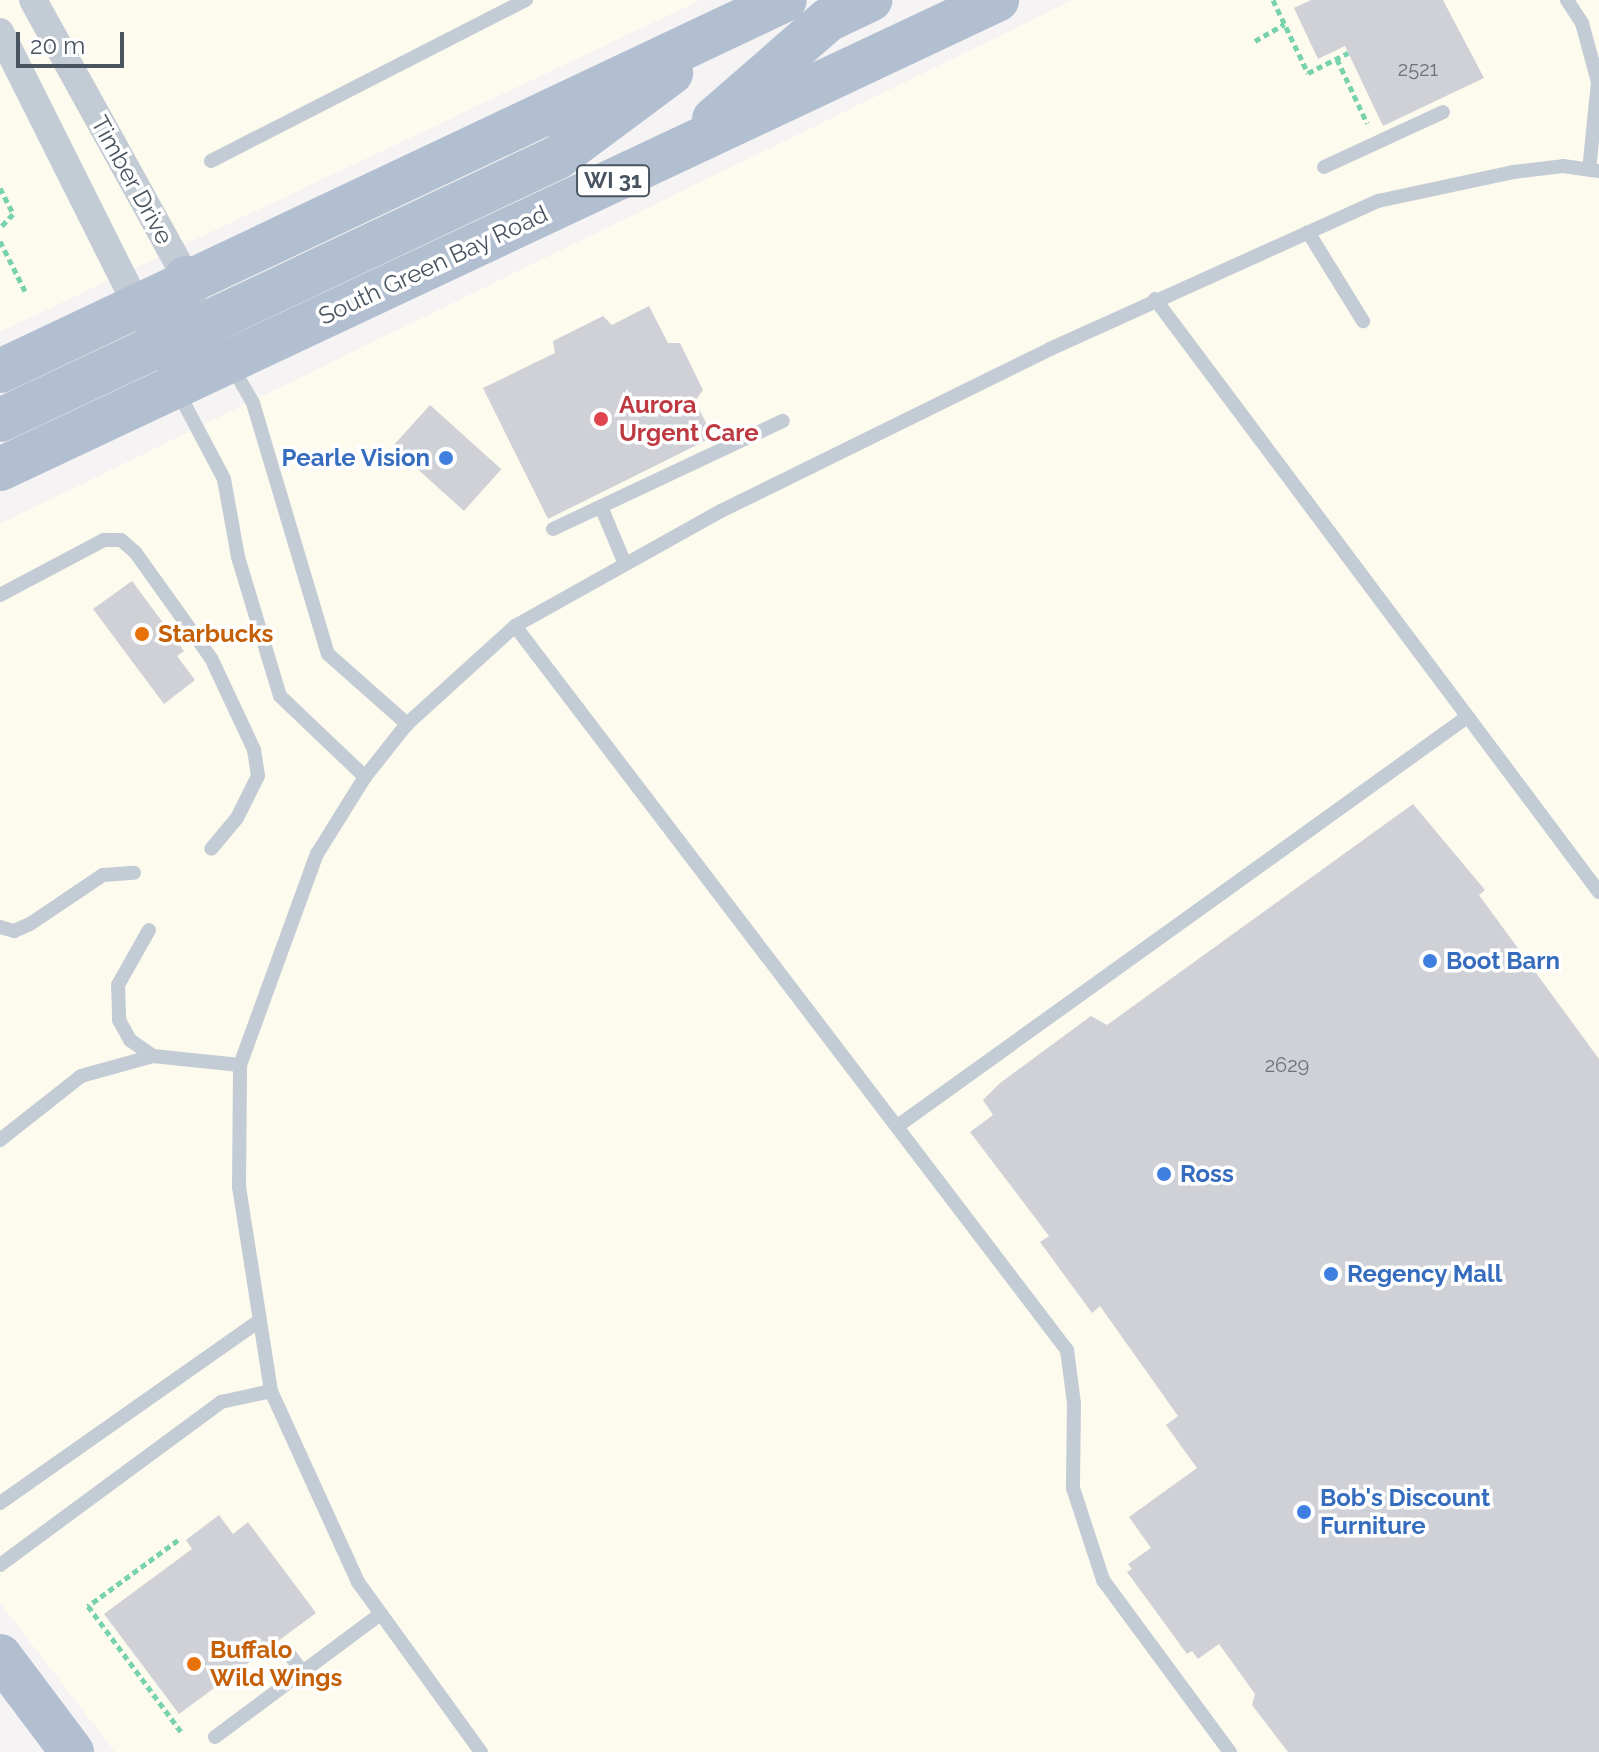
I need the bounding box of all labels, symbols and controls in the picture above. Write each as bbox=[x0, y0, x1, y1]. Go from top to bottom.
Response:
scale bar bbox=[20, 16, 128, 66]
text: 20 m bbox=[30, 31, 85, 60]
house number: 2521 bbox=[1398, 57, 1438, 81]
street label: Timber Drive bbox=[85, 111, 179, 249]
road number: WI 31 bbox=[575, 163, 651, 199]
street label: South Green Bay Road bbox=[314, 199, 552, 331]
place label: Aurora Urgent Care bbox=[619, 391, 759, 447]
marker: Aurora Urgent Care bbox=[590, 408, 612, 430]
place label: Pearle Vision bbox=[281, 444, 430, 472]
marker: Pearle Vision bbox=[437, 449, 455, 467]
place label: Starbucks bbox=[158, 620, 273, 648]
marker: Starbucks bbox=[133, 625, 151, 643]
place label: Boot Barn bbox=[1446, 947, 1560, 975]
marker: Boot Barn bbox=[1421, 952, 1439, 970]
house number: 2629 bbox=[1265, 1053, 1309, 1077]
place label: Ross bbox=[1180, 1160, 1234, 1188]
marker: Ross bbox=[1155, 1165, 1173, 1183]
place label: Regency Mall bbox=[1347, 1260, 1503, 1288]
marker: Regency Mall bbox=[1322, 1265, 1340, 1283]
place label: Bob's Discount Furniture bbox=[1320, 1484, 1490, 1540]
marker: Bob's Discount Furniture bbox=[1295, 1503, 1313, 1521]
place label: Buffalo Wild Wings bbox=[210, 1636, 343, 1692]
marker: Buffalo Wild Wings bbox=[185, 1655, 203, 1673]

